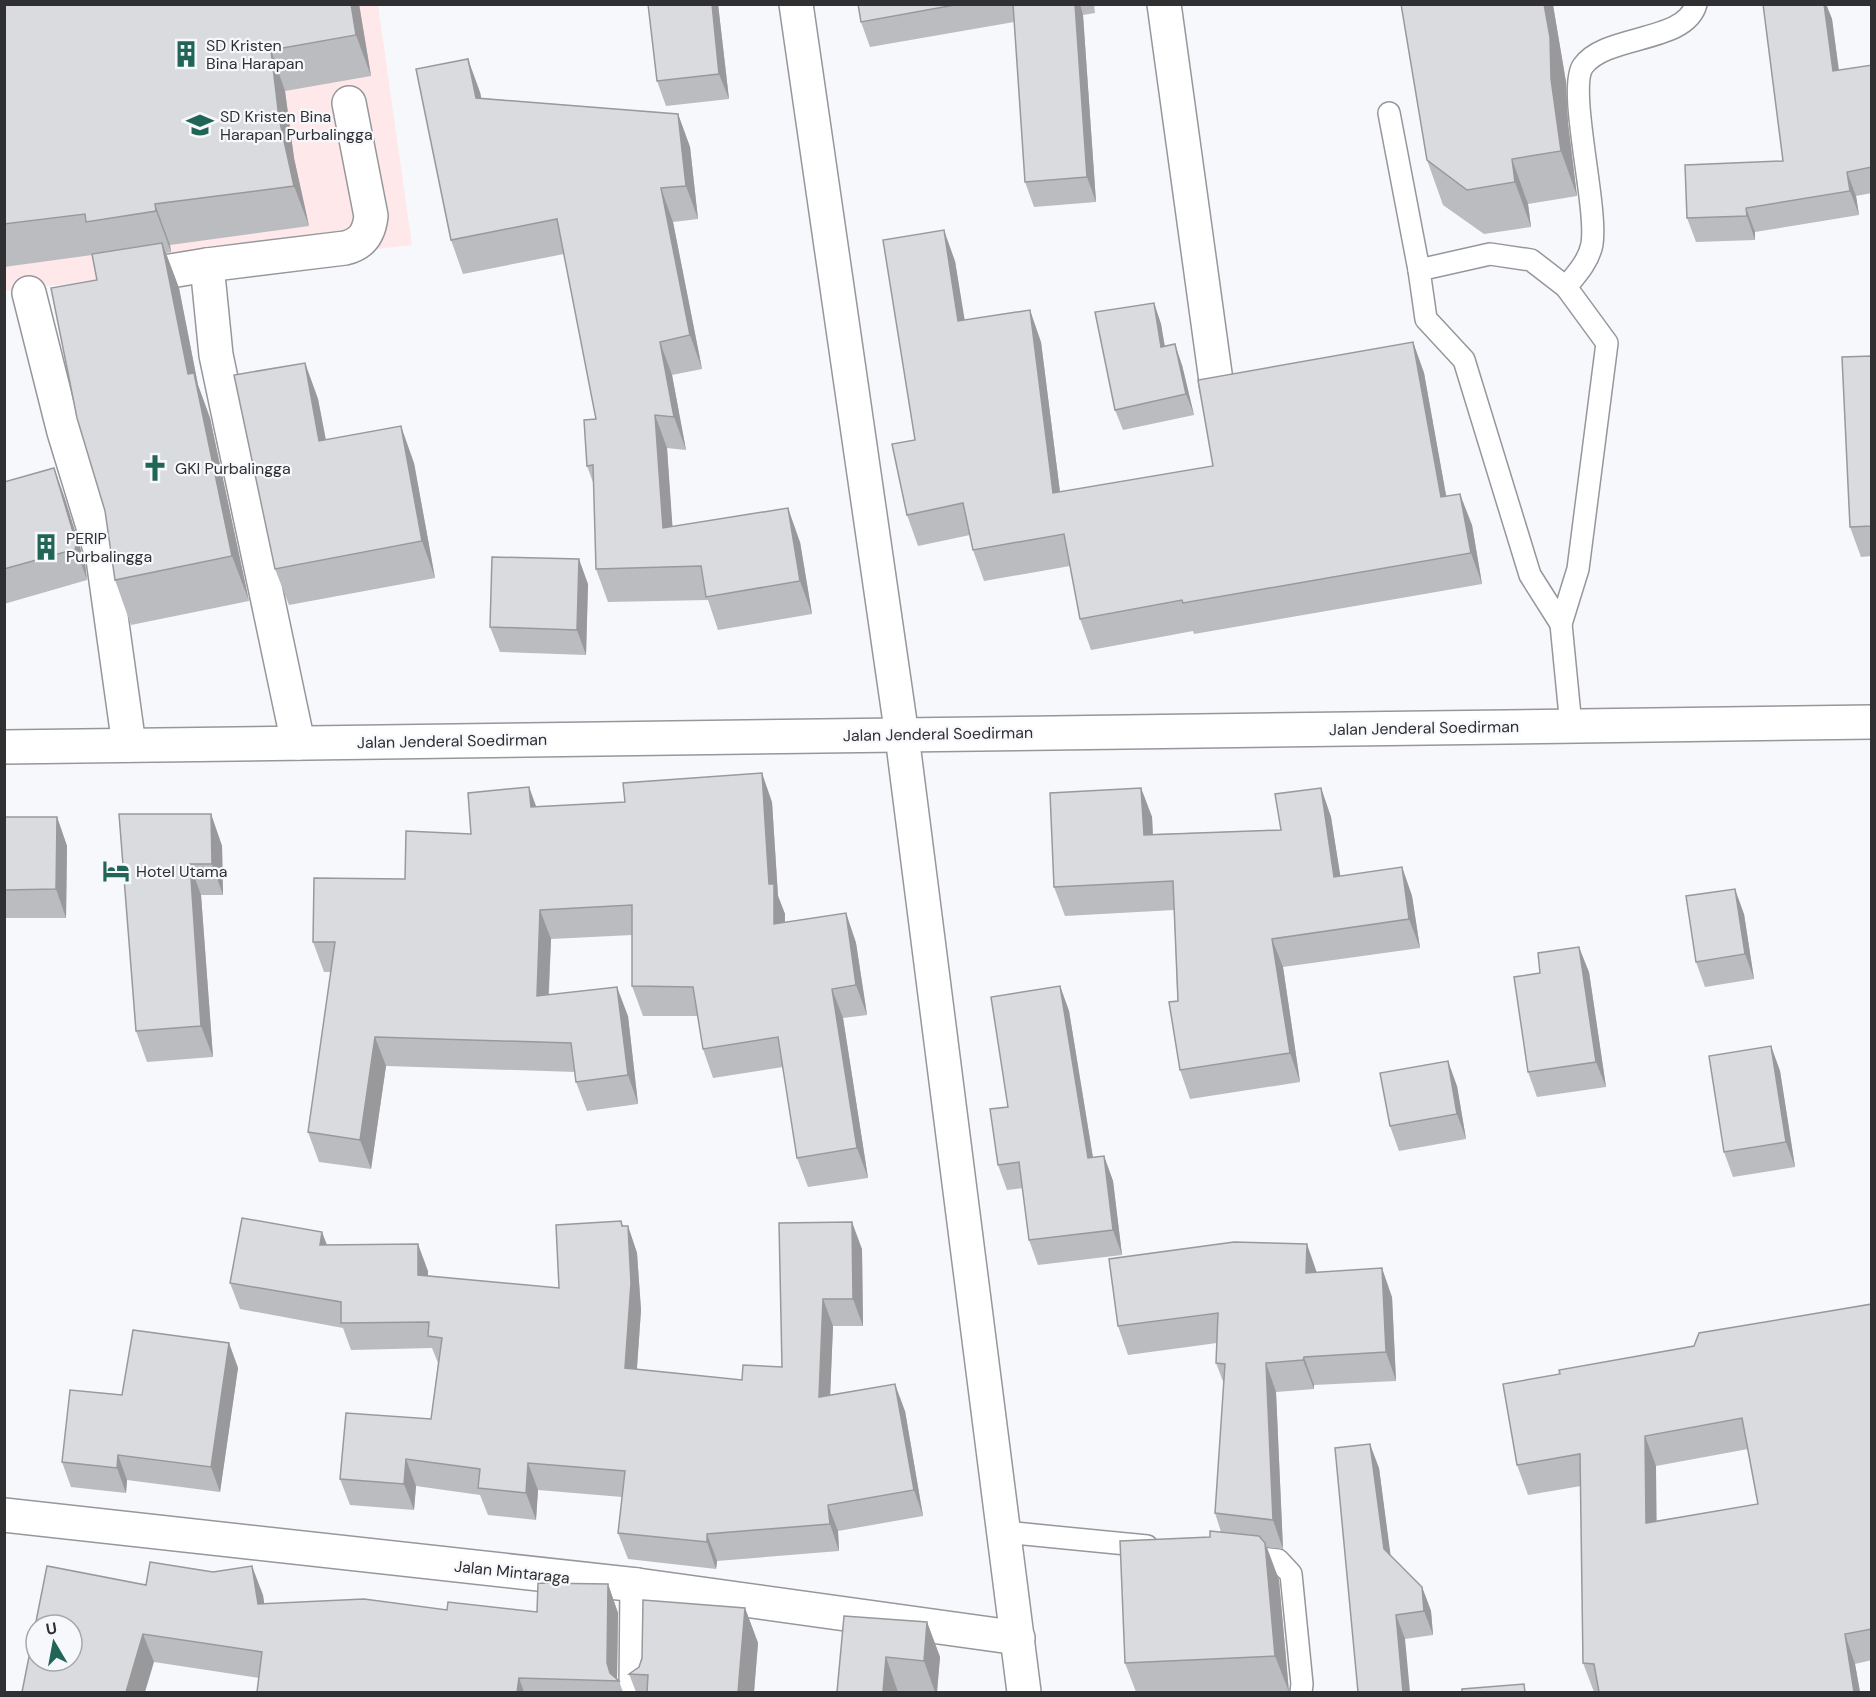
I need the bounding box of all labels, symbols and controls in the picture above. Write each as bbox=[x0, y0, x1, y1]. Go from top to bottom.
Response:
place label: SD Kristen Bina Harapan bbox=[206, 35, 304, 74]
building icon: SD Kristen Bina Harapan bbox=[171, 39, 201, 69]
place label: SD Kristen Bina Harapan Purbalingga bbox=[220, 106, 373, 145]
school or university icon: SD Kristen Bina Harapan Purbalingga bbox=[185, 110, 215, 140]
church icon: GKI Purbalingga bbox=[140, 453, 170, 483]
place label: GKI Purbalingga bbox=[175, 458, 291, 479]
place label: PERIP Purbalingga bbox=[66, 528, 152, 567]
building icon: PERIP Purbalingga bbox=[31, 532, 61, 562]
street label: Jalan Jenderal Soedirman bbox=[1329, 716, 1519, 740]
street label: Jalan Jenderal Soedirman bbox=[843, 722, 1033, 746]
street label: Jalan Jenderal Soedirman bbox=[357, 729, 547, 753]
hotel icon: Hotel Utama bbox=[101, 856, 131, 886]
place label: Hotel Utama bbox=[136, 861, 227, 882]
street label: Jalan Mintaraga bbox=[453, 1555, 571, 1589]
north arrow bbox=[24, 1613, 84, 1673]
text: U bbox=[44, 1617, 59, 1640]

